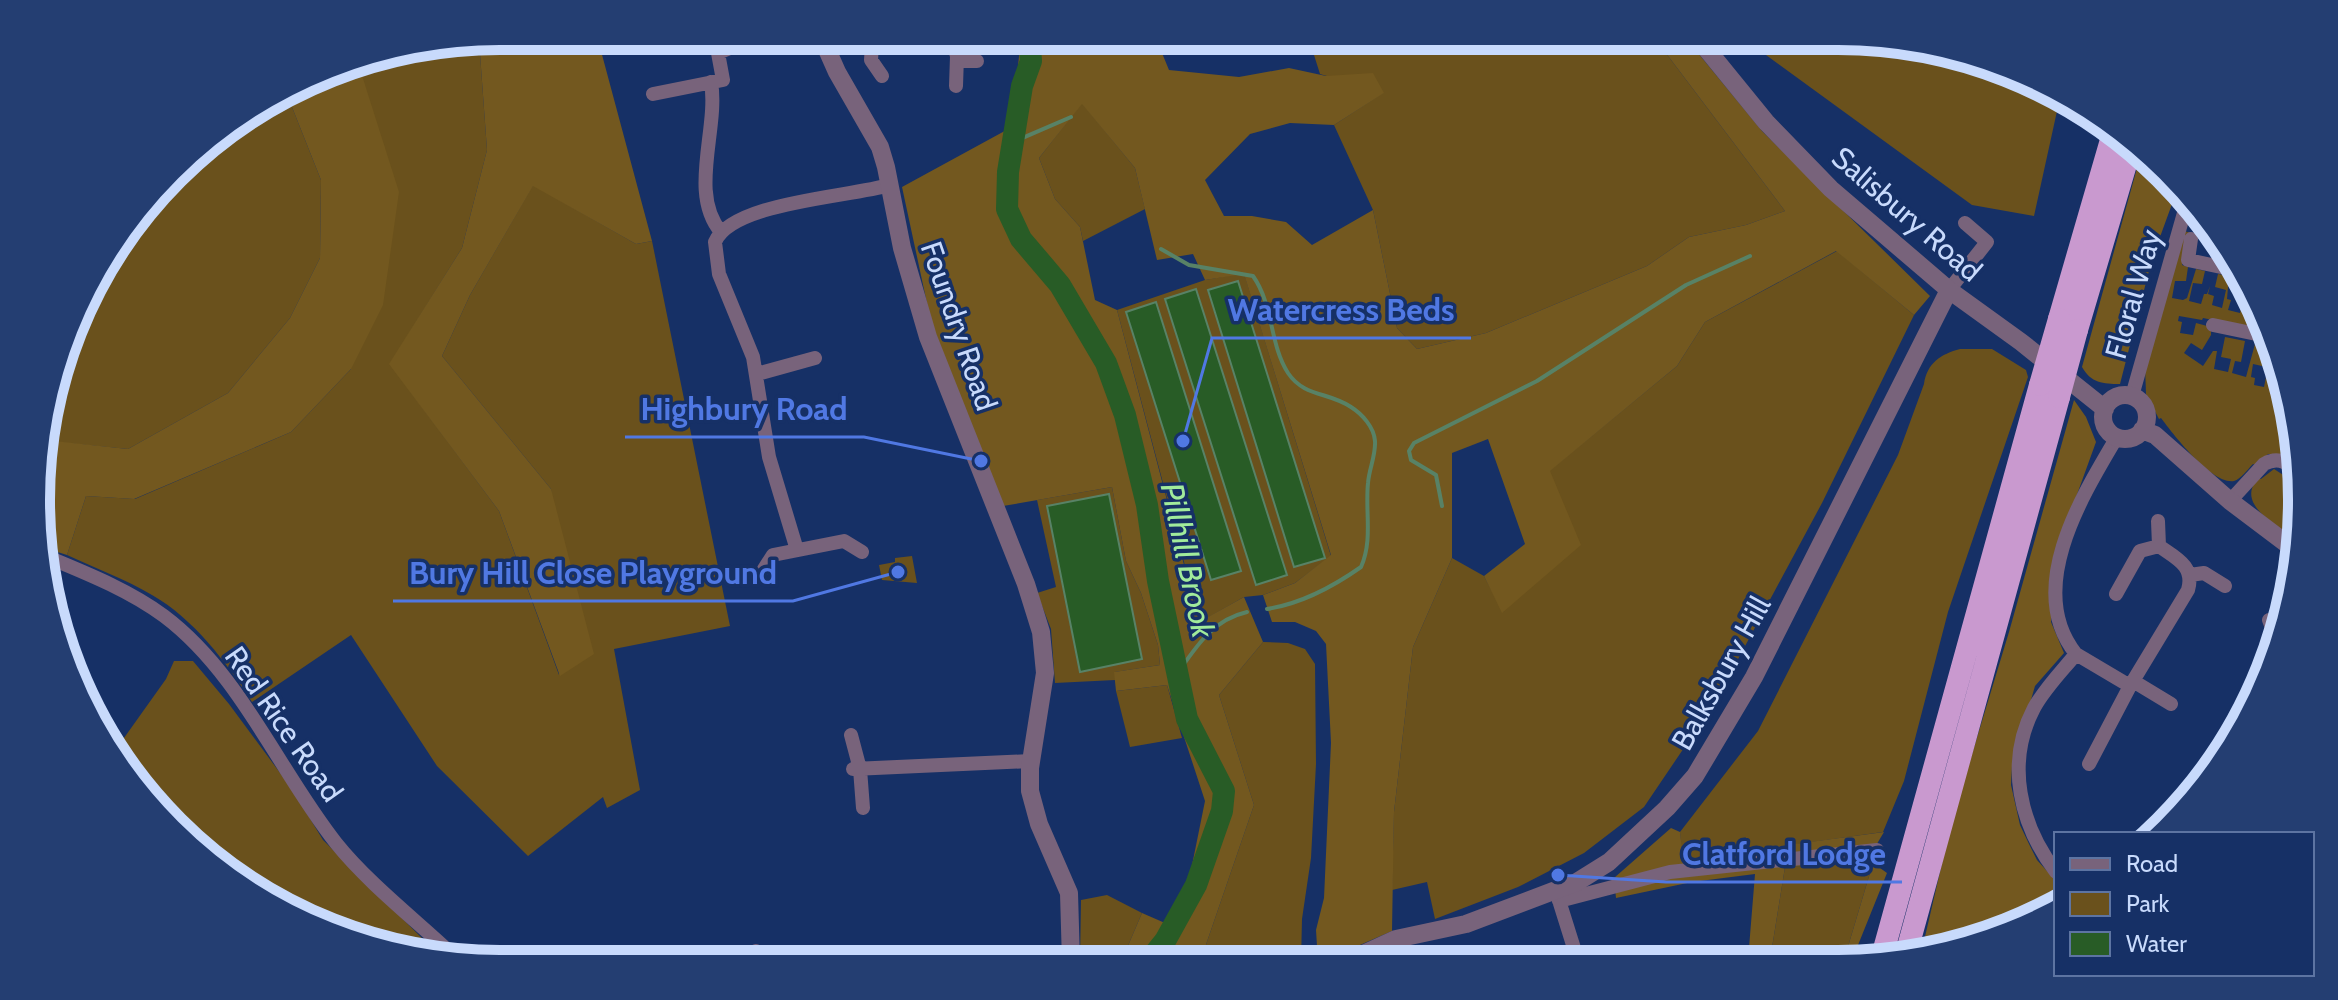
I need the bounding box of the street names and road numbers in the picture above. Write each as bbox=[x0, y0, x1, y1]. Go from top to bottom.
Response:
street label: Salisbury Road bbox=[1824, 139, 1990, 289]
street label: Floral Way bbox=[2097, 225, 2169, 363]
street label: Foundry Road bbox=[913, 237, 1005, 415]
street label: Balksbury Hill bbox=[1664, 589, 1778, 757]
street label: Red Rice Road bbox=[217, 639, 351, 809]

